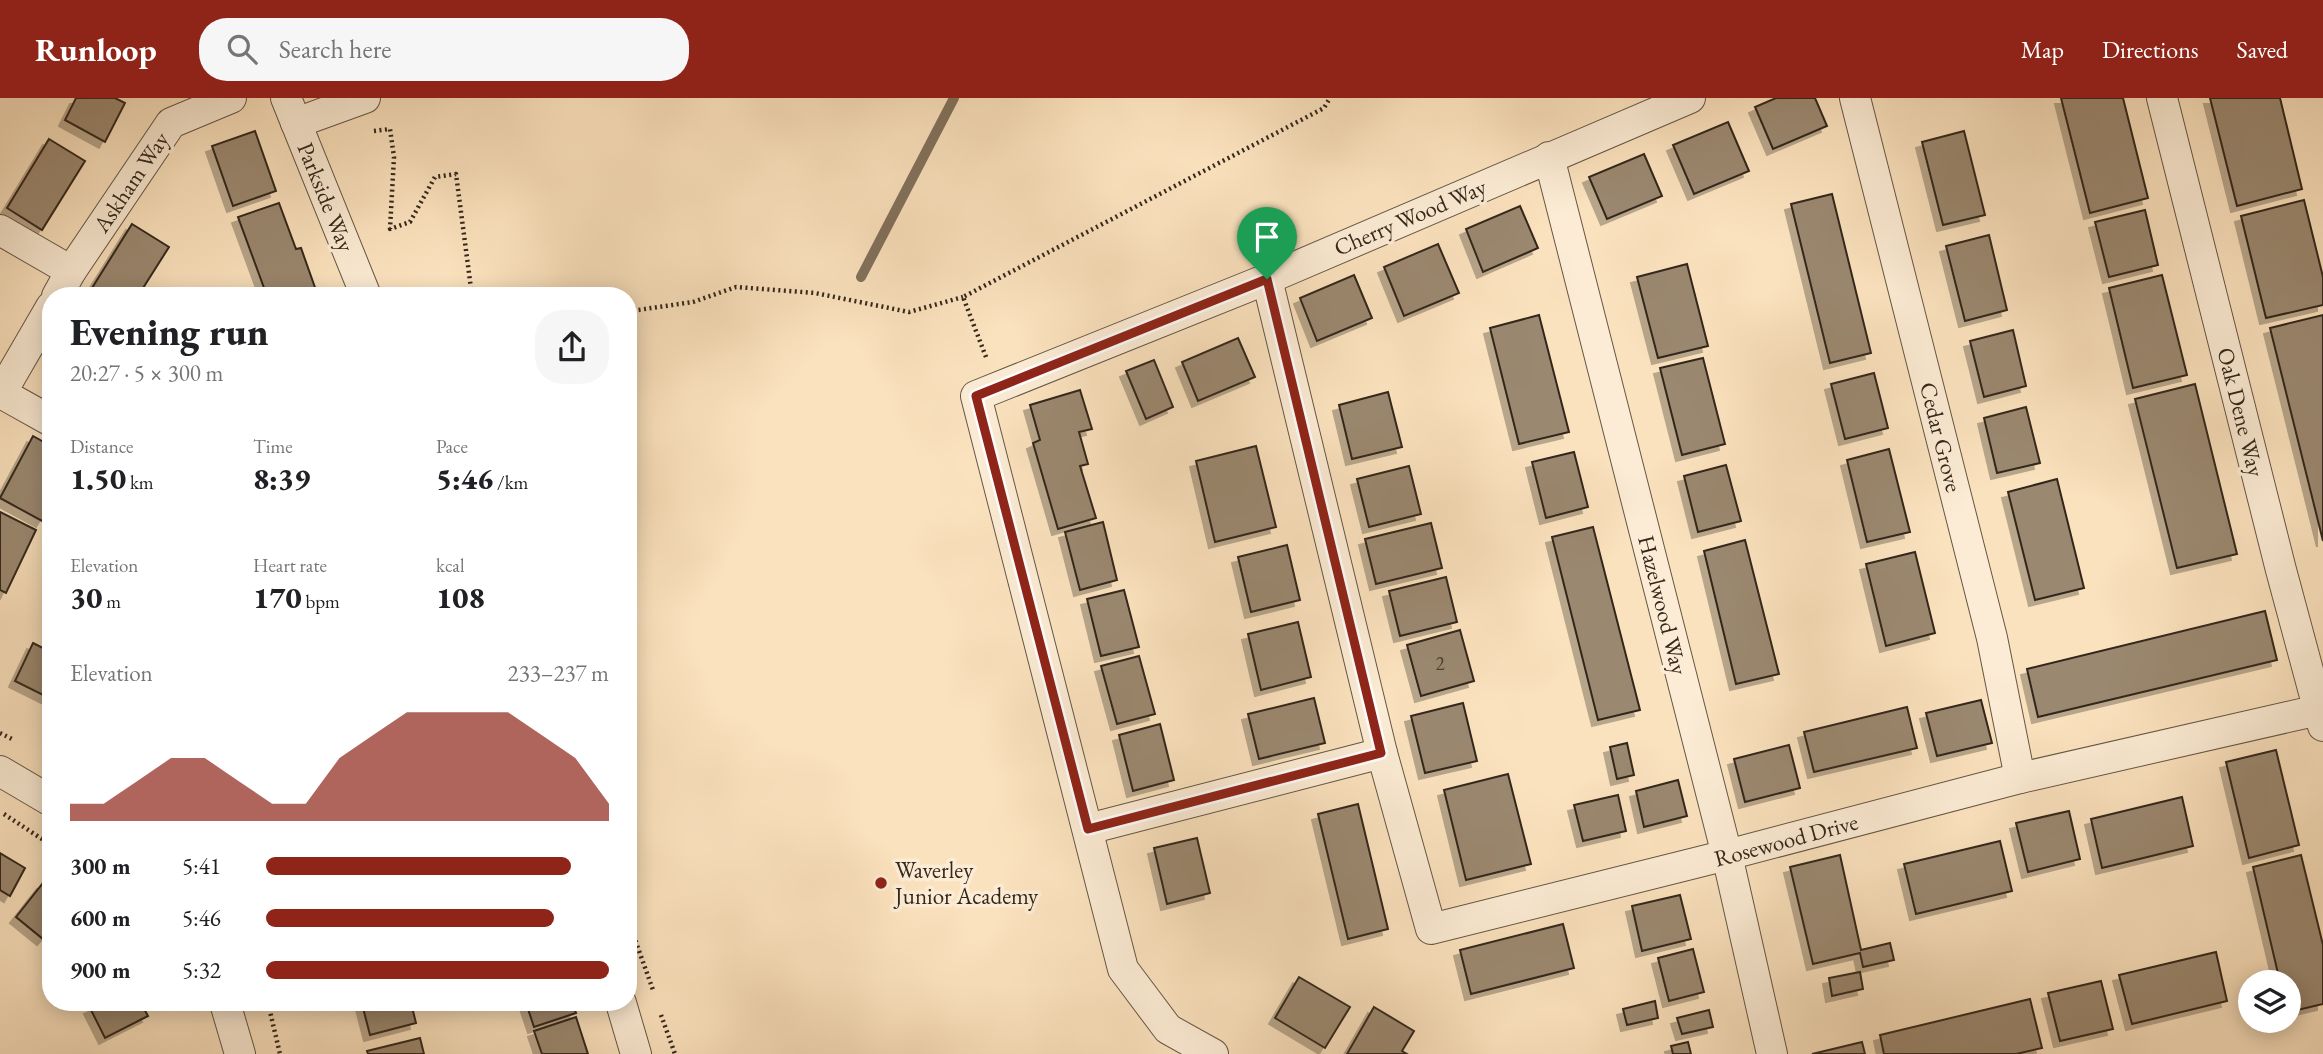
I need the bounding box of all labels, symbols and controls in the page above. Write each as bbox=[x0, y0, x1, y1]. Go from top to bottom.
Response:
search box bbox=[199, 18, 689, 81]
text: Runloop bbox=[35, 28, 157, 71]
icon: search bbox=[223, 30, 261, 68]
text: Search here bbox=[279, 32, 391, 66]
text: Map bbox=[2021, 34, 2064, 65]
text: Directions bbox=[2102, 34, 2199, 65]
text: Saved bbox=[2237, 34, 2288, 65]
street label: Askham Way bbox=[86, 125, 176, 239]
street label: Parkside Way bbox=[291, 138, 362, 257]
street label: Cherry Wood Way bbox=[1329, 171, 1492, 263]
pin bbox=[1237, 207, 1297, 279]
icon: arrive bbox=[1248, 218, 1286, 256]
text: Evening run bbox=[70, 307, 268, 356]
button: share bbox=[535, 310, 609, 384]
street label: Oak Dene Way bbox=[2210, 344, 2272, 481]
text: 20:27 · 5 × 300 m bbox=[70, 358, 223, 388]
street label: Cedar Grove bbox=[1913, 379, 1969, 495]
text: Distance bbox=[70, 434, 133, 459]
text: Time bbox=[253, 434, 293, 459]
text: Pace bbox=[436, 434, 468, 459]
text: 1.50 bbox=[70, 459, 126, 498]
text: 8:39 bbox=[253, 459, 310, 498]
text: 5:46 bbox=[436, 459, 493, 498]
text: km bbox=[126, 470, 154, 495]
text: /km bbox=[493, 470, 528, 495]
street label: Hazelwood Way bbox=[1631, 532, 1695, 679]
text: Elevation bbox=[70, 553, 138, 578]
text: Heart rate bbox=[253, 553, 327, 578]
text: kcal bbox=[436, 553, 465, 578]
text: 30 bbox=[70, 578, 102, 617]
text: 170 bbox=[253, 578, 302, 617]
text: 108 bbox=[436, 578, 485, 617]
text: m bbox=[102, 589, 121, 614]
text: bpm bbox=[302, 589, 340, 614]
house number: 2 bbox=[1435, 651, 1445, 676]
text: Elevation bbox=[70, 658, 153, 688]
text: 233–237 m bbox=[508, 658, 609, 688]
street label: Rosewood Drive bbox=[1711, 806, 1861, 874]
text: 300 m bbox=[70, 851, 131, 881]
text: 5:41 bbox=[182, 851, 221, 881]
place label: Waverley Junior Academy bbox=[893, 855, 1039, 911]
marker: Waverley Junior Academy bbox=[873, 875, 889, 891]
text: 600 m bbox=[70, 903, 131, 933]
text: 5:46 bbox=[182, 903, 221, 933]
text: 900 m bbox=[70, 955, 131, 985]
text: 5:32 bbox=[182, 955, 221, 985]
map controls bbox=[2238, 970, 2301, 1033]
button: layers bbox=[2238, 970, 2301, 1033]

